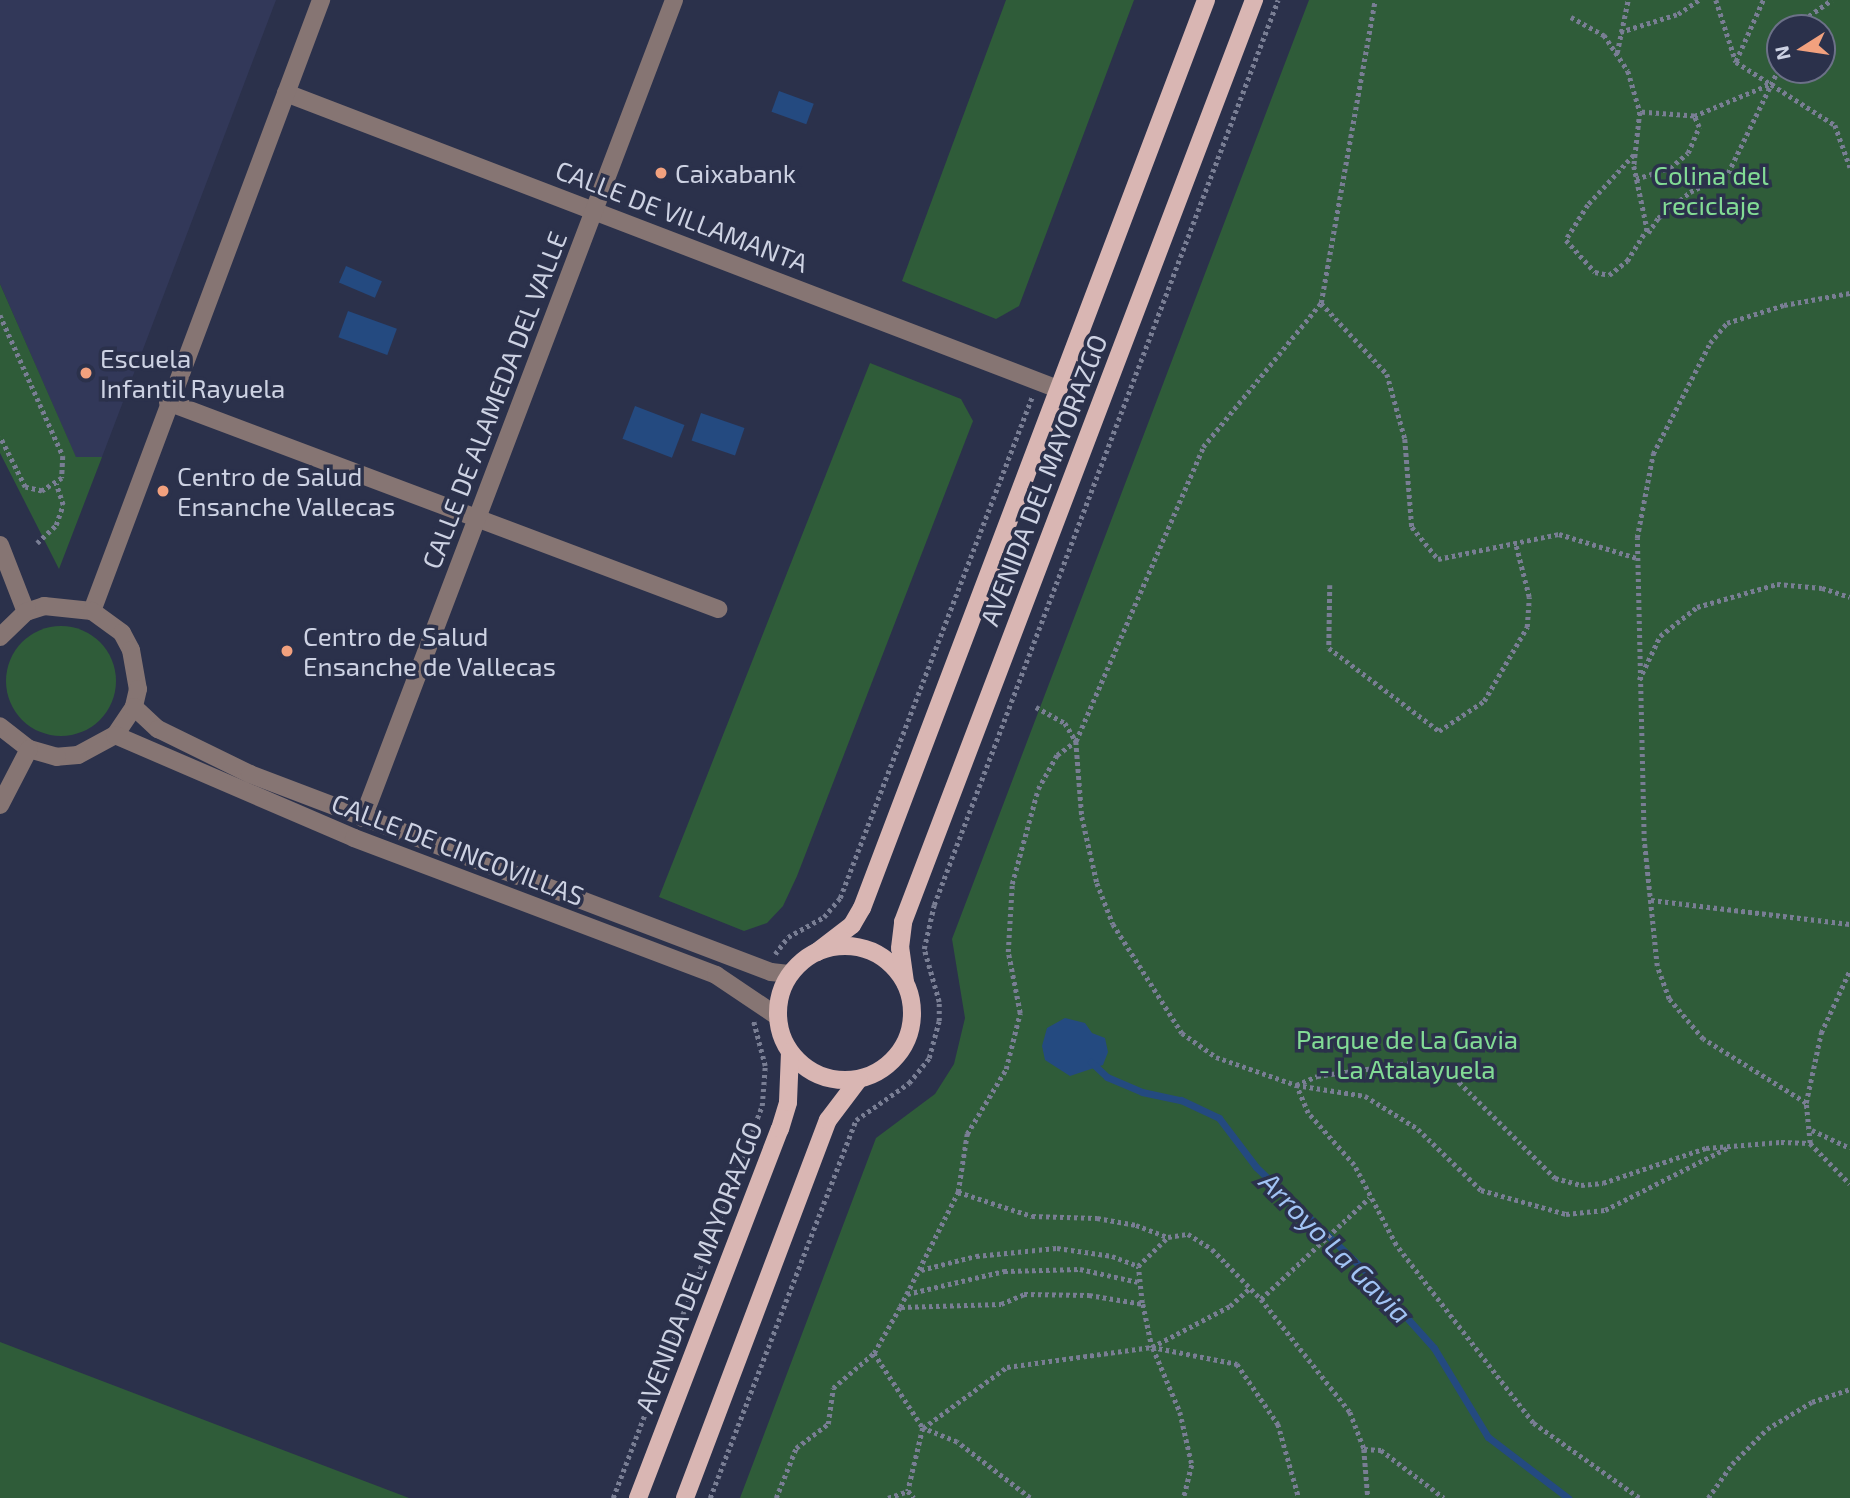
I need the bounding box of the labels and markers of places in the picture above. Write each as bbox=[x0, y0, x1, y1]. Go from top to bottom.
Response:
place label: Caixabank bbox=[675, 157, 796, 189]
marker: Caixabank bbox=[653, 165, 669, 181]
place label: Escuela Infantil Rayuela bbox=[100, 342, 286, 404]
marker: Escuela Infantil Rayuela bbox=[78, 365, 94, 381]
place label: Centro de Salud Ensanche Vallecas bbox=[177, 460, 396, 522]
marker: Centro de Salud Ensanche Vallecas bbox=[155, 483, 171, 499]
place label: Centro de Salud Ensanche de Vallecas bbox=[303, 620, 556, 682]
marker: Centro de Salud Ensanche de Vallecas bbox=[277, 641, 297, 661]

